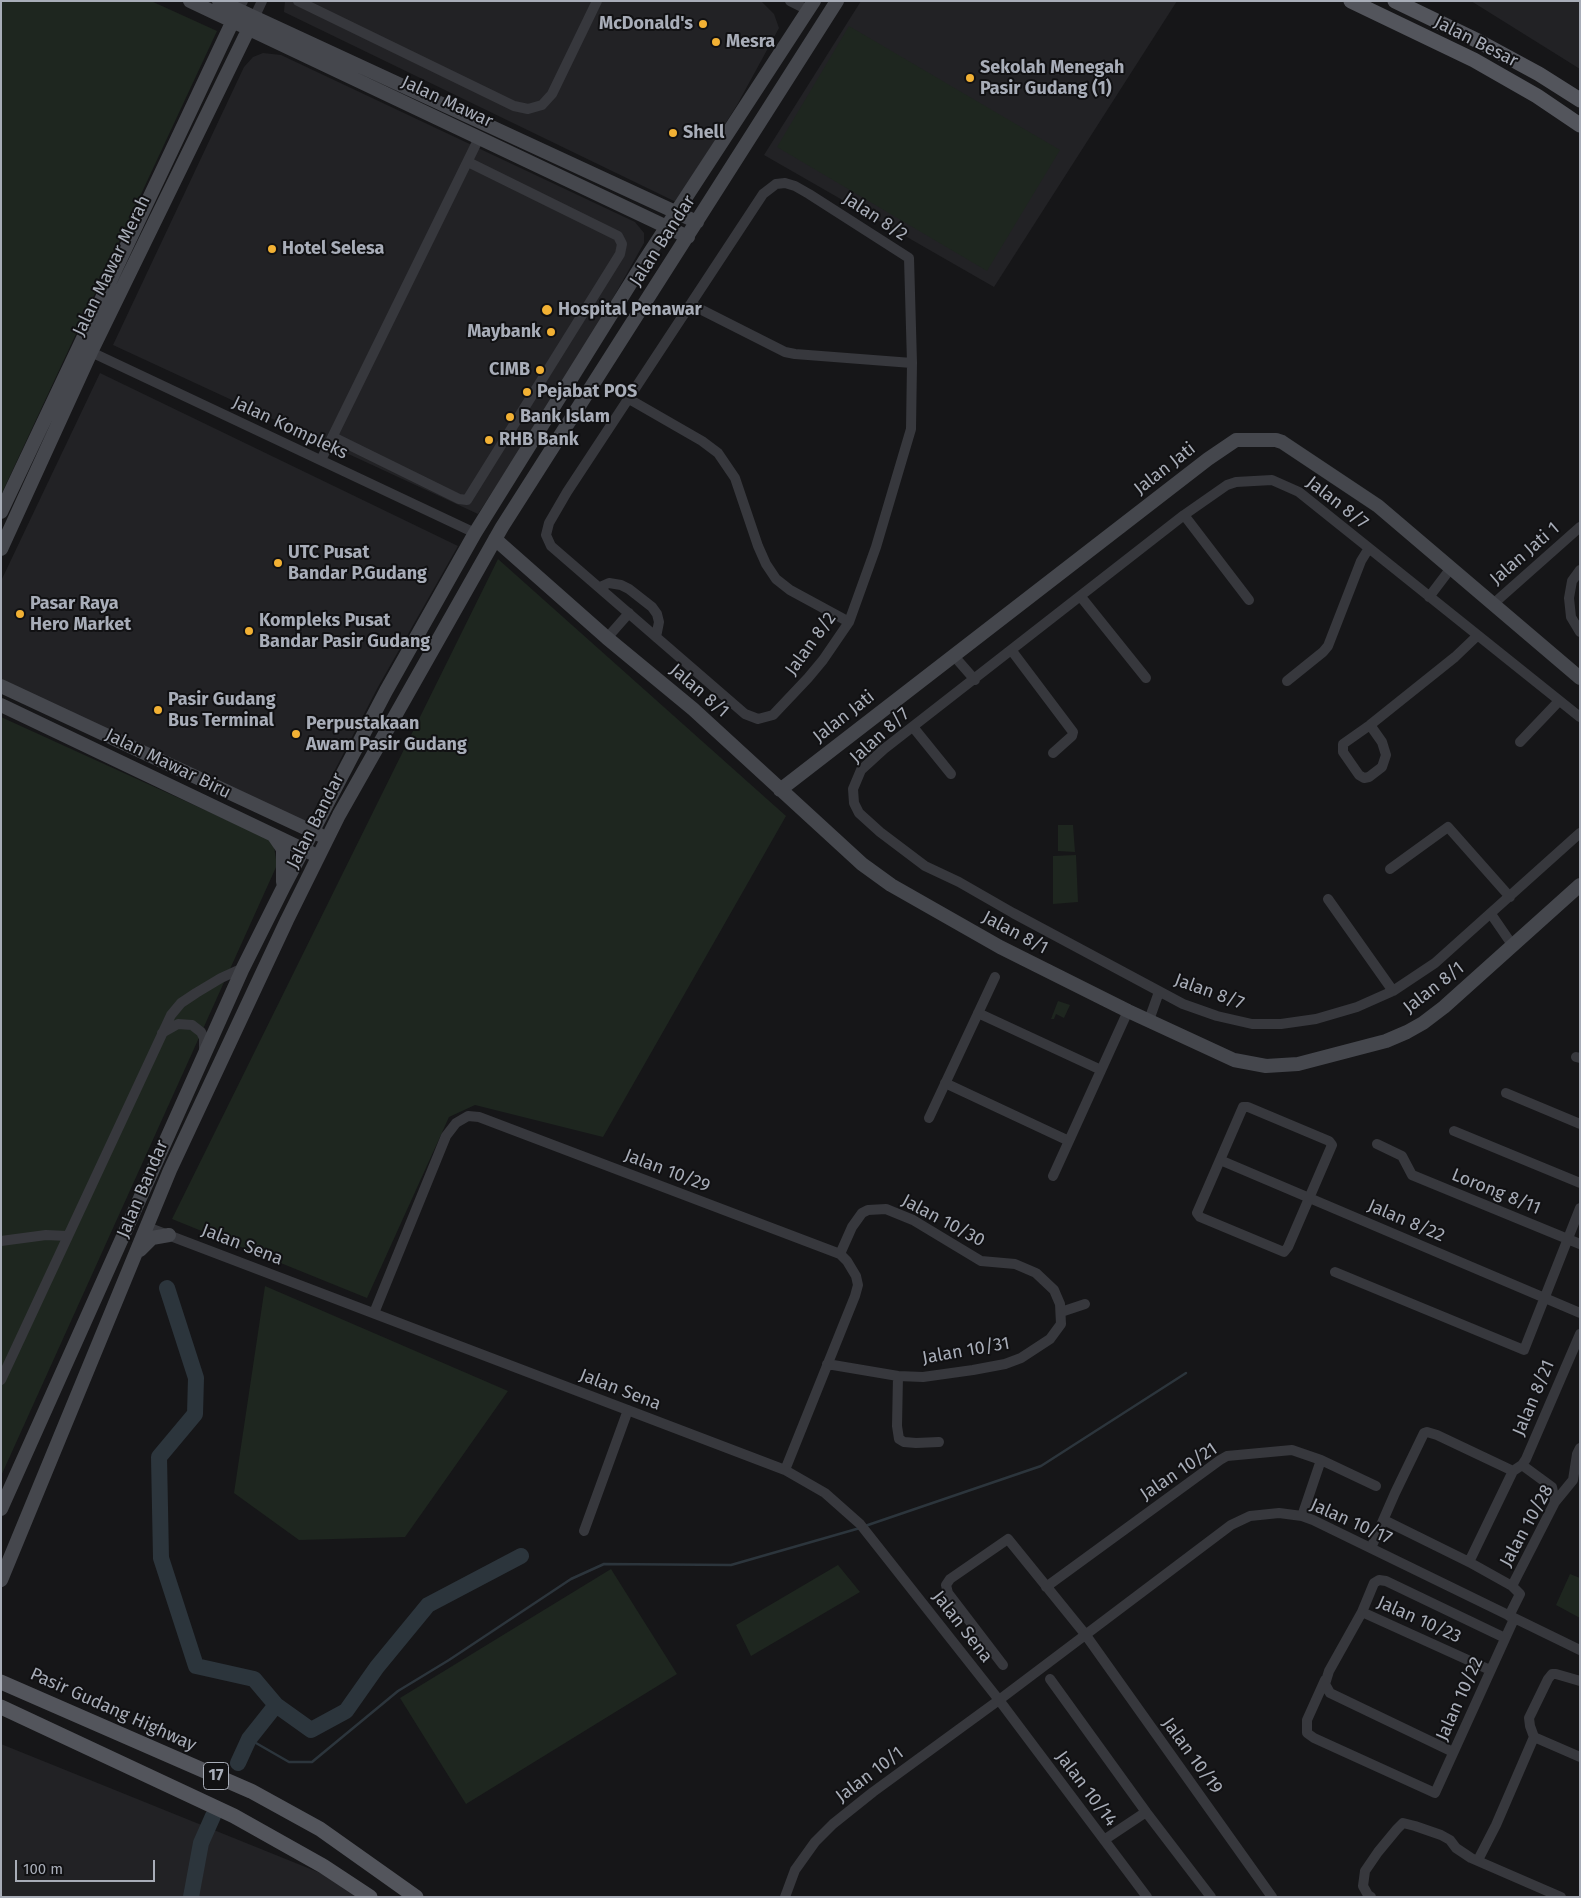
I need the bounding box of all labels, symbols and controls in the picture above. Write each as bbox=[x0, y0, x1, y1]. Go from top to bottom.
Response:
street label: Jalan Besar bbox=[1431, 12, 1521, 72]
place label: McDonald's bbox=[599, 13, 693, 35]
marker: McDonald's bbox=[697, 18, 709, 30]
place label: Mesra bbox=[726, 31, 775, 53]
marker: Mesra bbox=[710, 36, 722, 48]
place label: Sekolah Menegah Pasir Gudang (1) bbox=[980, 57, 1124, 100]
street label: Jalan Mawar bbox=[398, 71, 496, 133]
marker: Sekolah Menegah Pasir Gudang (1) bbox=[964, 72, 976, 84]
place label: Shell bbox=[683, 122, 724, 144]
marker: Shell bbox=[667, 127, 679, 139]
street label: Jalan 8/2 bbox=[839, 188, 911, 246]
street label: Jalan Bandar bbox=[626, 191, 700, 291]
street label: Jalan Mawar Merah bbox=[69, 192, 155, 340]
place label: Hotel Selesa bbox=[282, 238, 384, 260]
marker: Hotel Selesa bbox=[266, 243, 278, 255]
place label: Hospital Penawar bbox=[558, 299, 702, 321]
marker: Hospital Penawar bbox=[540, 303, 554, 317]
place label: Maybank bbox=[467, 321, 541, 343]
marker: Maybank bbox=[545, 326, 557, 338]
place label: CIMB bbox=[489, 359, 530, 381]
marker: CIMB bbox=[534, 364, 546, 376]
place label: Pejabat POS bbox=[537, 381, 637, 403]
marker: Pejabat POS bbox=[521, 386, 533, 398]
street label: Jalan Kompleks bbox=[229, 392, 351, 464]
place label: Bank Islam bbox=[520, 406, 610, 428]
marker: Bank Islam bbox=[504, 411, 516, 423]
place label: RHB Bank bbox=[499, 429, 579, 451]
marker: RHB Bank bbox=[483, 434, 495, 446]
street label: Jalan Jati bbox=[1130, 438, 1200, 500]
street label: Jalan 8/7 bbox=[1302, 472, 1372, 534]
street label: Jalan Jati 1 bbox=[1486, 518, 1564, 590]
place label: UTC Pusat Bandar P.Gudang bbox=[288, 542, 427, 584]
marker: UTC Pusat Bandar P.Gudang bbox=[272, 557, 284, 569]
place label: Pasar Raya Hero Market bbox=[30, 593, 131, 636]
marker: Pasar Raya Hero Market bbox=[14, 608, 26, 620]
street label: Jalan 8/2 bbox=[781, 608, 841, 680]
place label: Kompleks Pusat Bandar Pasir Gudang bbox=[259, 610, 430, 652]
marker: Kompleks Pusat Bandar Pasir Gudang bbox=[243, 625, 255, 637]
street label: Jalan 8/1 bbox=[665, 659, 733, 723]
street label: Jalan Jati bbox=[809, 686, 879, 748]
place label: Pasir Gudang Bus Terminal bbox=[168, 689, 276, 732]
marker: Pasir Gudang Bus Terminal bbox=[152, 704, 164, 716]
street label: Jalan 8/7 bbox=[846, 704, 914, 768]
place label: Perpustakaan Awam Pasir Gudang bbox=[306, 713, 467, 756]
street label: Jalan Mawar Biru bbox=[102, 724, 234, 804]
marker: Perpustakaan Awam Pasir Gudang bbox=[290, 728, 302, 740]
street label: Jalan Bandar bbox=[283, 770, 349, 872]
street label: Jalan 8/1 bbox=[978, 907, 1052, 959]
street label: Jalan 8/1 bbox=[1399, 958, 1469, 1018]
street label: Jalan 8/7 bbox=[1171, 969, 1247, 1015]
street label: Jalan Bandar bbox=[113, 1137, 173, 1241]
street label: Jalan 10/29 bbox=[621, 1145, 713, 1197]
street label: Lorong 8/11 bbox=[1448, 1164, 1544, 1220]
street label: Jalan 10/30 bbox=[898, 1190, 988, 1252]
street label: Jalan 8/22 bbox=[1364, 1195, 1448, 1247]
street label: Jalan Sena bbox=[198, 1220, 286, 1270]
street label: Jalan 10/31 bbox=[921, 1333, 1011, 1369]
street label: Jalan 8/21 bbox=[1508, 1357, 1560, 1439]
street label: Jalan Sena bbox=[576, 1365, 664, 1415]
street label: Jalan 10/21 bbox=[1136, 1438, 1222, 1506]
street label: Jalan 10/28 bbox=[1496, 1481, 1558, 1571]
street label: Jalan 10/17 bbox=[1307, 1494, 1395, 1550]
street label: Jalan Sena bbox=[927, 1587, 997, 1667]
street label: Jalan 10/23 bbox=[1374, 1592, 1464, 1648]
street label: Jalan 10/22 bbox=[1432, 1654, 1488, 1744]
street label: Pasir Gudang Highway bbox=[27, 1664, 199, 1756]
street label: Jalan 10/19 bbox=[1157, 1714, 1227, 1798]
street label: Jalan 10/1 bbox=[832, 1743, 908, 1807]
street label: Jalan 10/14 bbox=[1051, 1747, 1121, 1831]
road number: 17 bbox=[204, 1762, 228, 1790]
scale bar bbox=[18, 1850, 158, 1882]
text: 100 m bbox=[23, 1860, 63, 1878]

